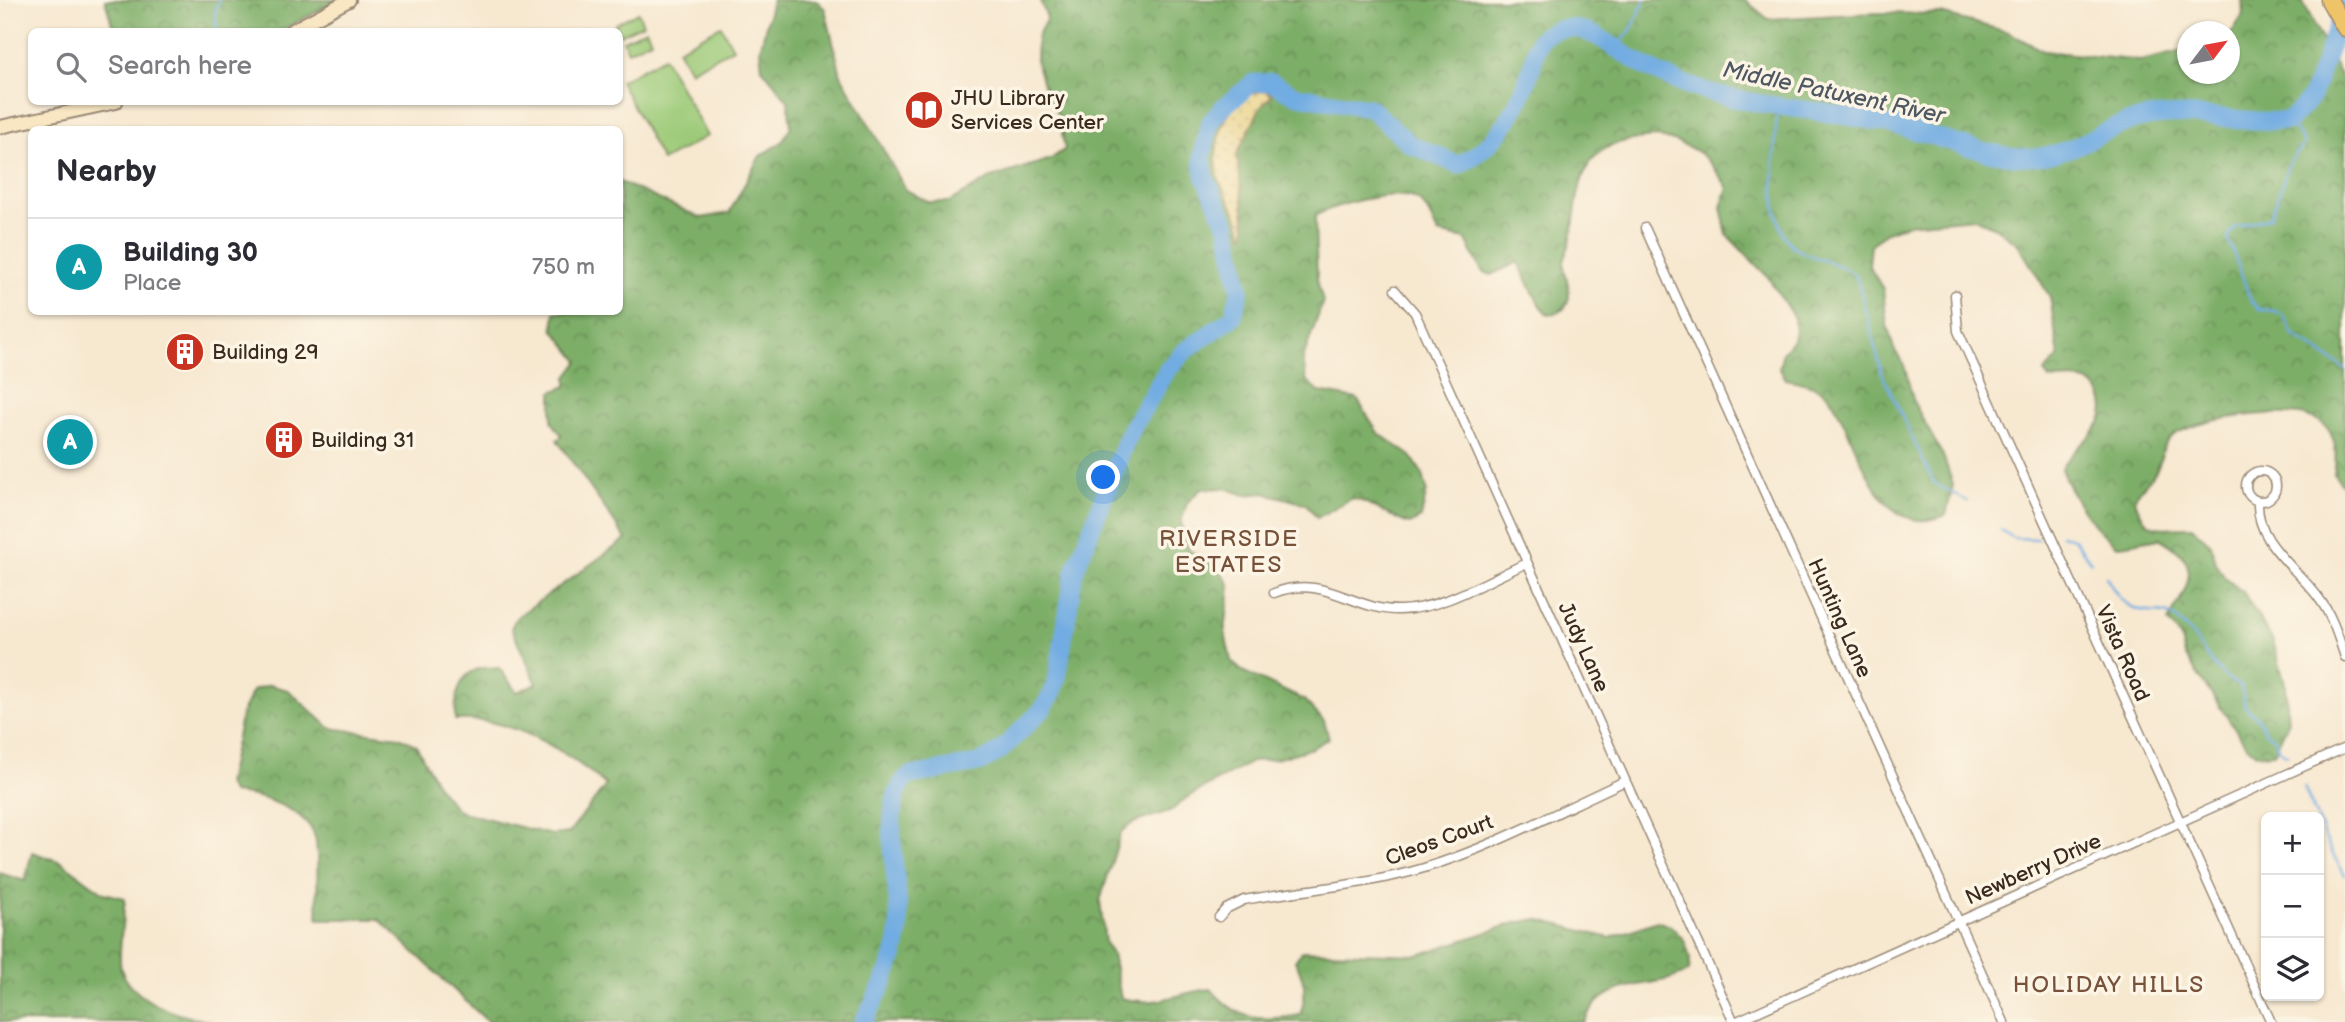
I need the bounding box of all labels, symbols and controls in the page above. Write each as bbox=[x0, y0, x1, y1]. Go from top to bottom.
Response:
north arrow bbox=[2177, 21, 2240, 84]
search box bbox=[28, 28, 623, 105]
icon: search bbox=[52, 48, 90, 86]
text: Search here bbox=[108, 51, 252, 82]
water label: Middle Patuxent River bbox=[1720, 56, 1949, 131]
place label: JHU Library Services Center bbox=[951, 86, 1104, 135]
library icon: JHU Library Services Center bbox=[903, 89, 945, 131]
text: Nearby bbox=[56, 154, 156, 190]
text: Building 30 bbox=[123, 238, 258, 269]
text: A bbox=[72, 253, 86, 281]
text: 750 m bbox=[532, 253, 595, 281]
text: Place bbox=[123, 269, 181, 297]
building icon: Building 29 bbox=[164, 331, 206, 373]
place label: Building 29 bbox=[212, 340, 319, 365]
pin: A bbox=[47, 416, 93, 468]
building icon: Building 31 bbox=[263, 419, 305, 461]
place label: Building 31 bbox=[311, 428, 414, 453]
your location bbox=[1086, 460, 1120, 494]
district label: RIVERSIDE ESTATES bbox=[1159, 525, 1299, 579]
street label: Hunting Lane bbox=[1802, 555, 1877, 682]
street label: Judy Lane bbox=[1553, 598, 1615, 696]
street label: Vista Road bbox=[2090, 601, 2155, 705]
street label: Cleos Court bbox=[1382, 809, 1497, 871]
map controls bbox=[2261, 812, 2324, 1001]
button: + bbox=[2261, 812, 2324, 875]
street label: Newberry Drive bbox=[1961, 828, 2105, 911]
button: − bbox=[2261, 875, 2324, 938]
button: layers bbox=[2261, 938, 2324, 1001]
district label: HOLIDAY HILLS bbox=[2013, 971, 2205, 999]

